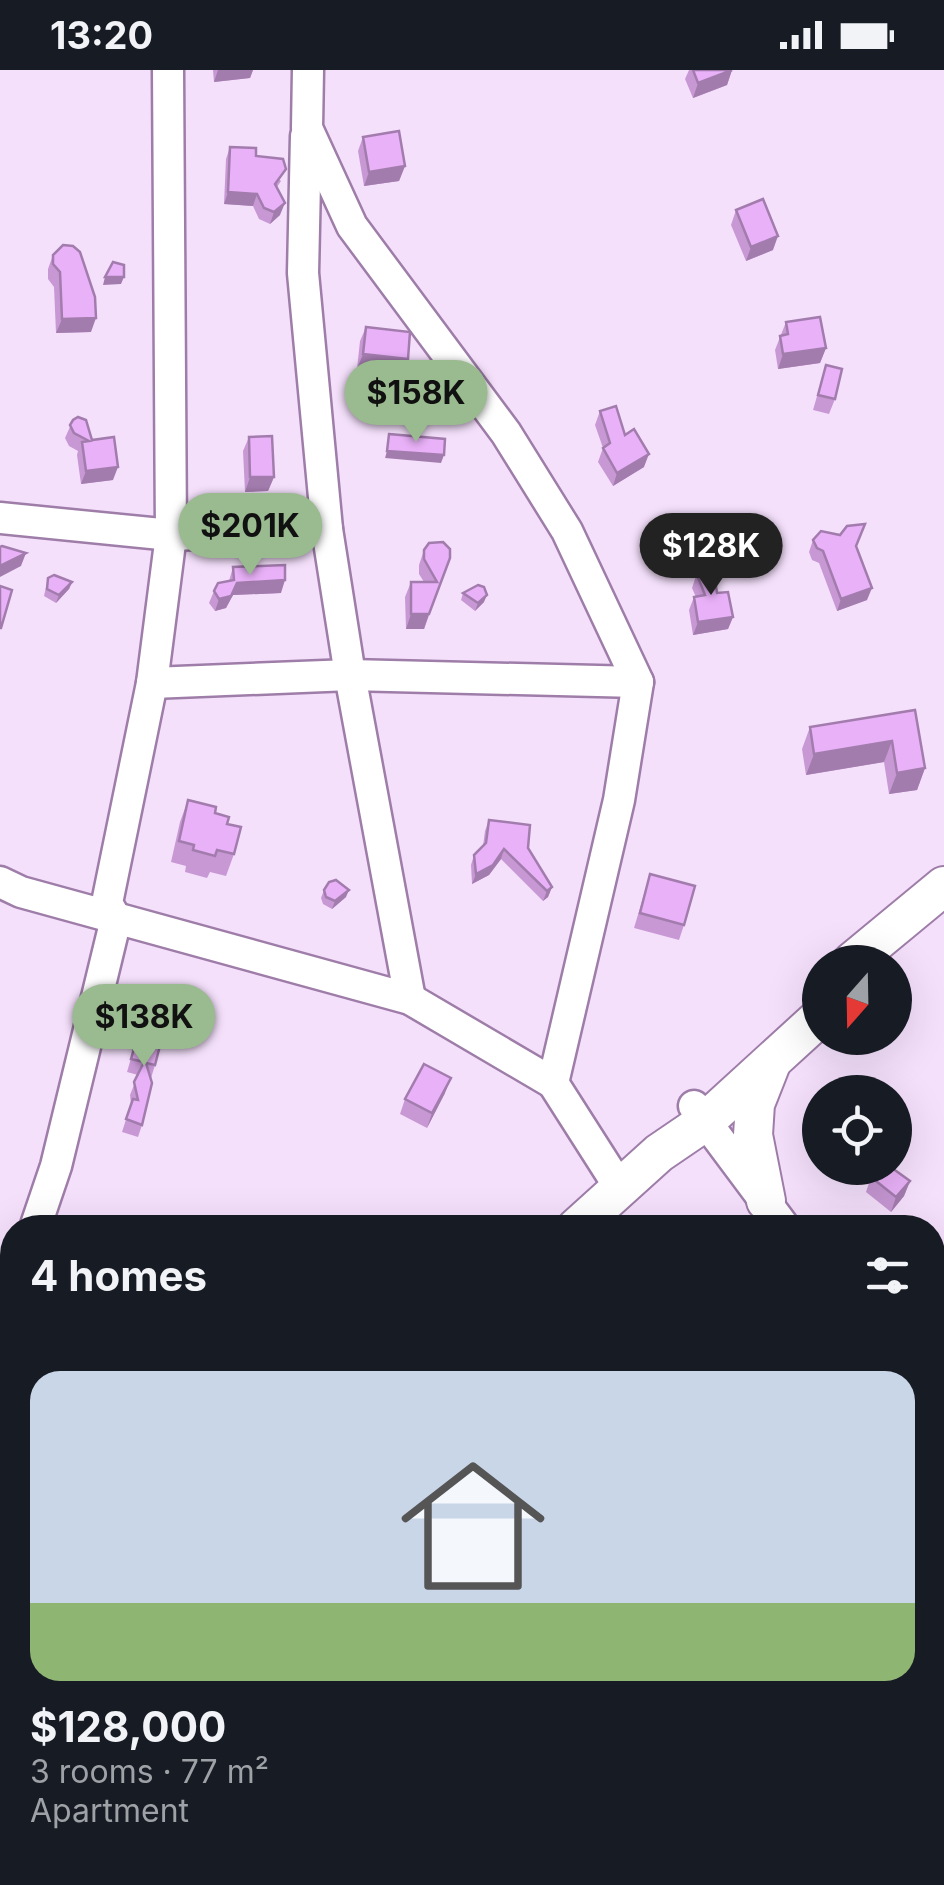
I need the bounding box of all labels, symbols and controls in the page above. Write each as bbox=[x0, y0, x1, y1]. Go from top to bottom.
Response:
text: 13:20 bbox=[50, 12, 153, 58]
pin: $158K bbox=[346, 360, 486, 445]
text: $158K bbox=[366, 373, 466, 412]
pin: $201K bbox=[180, 493, 320, 578]
text: $201K bbox=[200, 506, 300, 545]
pin: $128K bbox=[641, 513, 781, 598]
text: $128K bbox=[662, 526, 760, 565]
north arrow bbox=[802, 945, 912, 1055]
map controls bbox=[802, 945, 912, 1185]
pin: $138K bbox=[74, 984, 214, 1069]
text: $138K bbox=[94, 997, 194, 1036]
button: locate bbox=[802, 1075, 912, 1185]
icon: filters bbox=[860, 1248, 915, 1303]
text: 4 homes bbox=[30, 1250, 207, 1301]
icon: home bbox=[383, 1436, 563, 1616]
text: $128,000 bbox=[30, 1701, 226, 1752]
text: 3 rooms · 77 m² bbox=[30, 1752, 269, 1791]
text: Apartment bbox=[30, 1791, 189, 1830]

